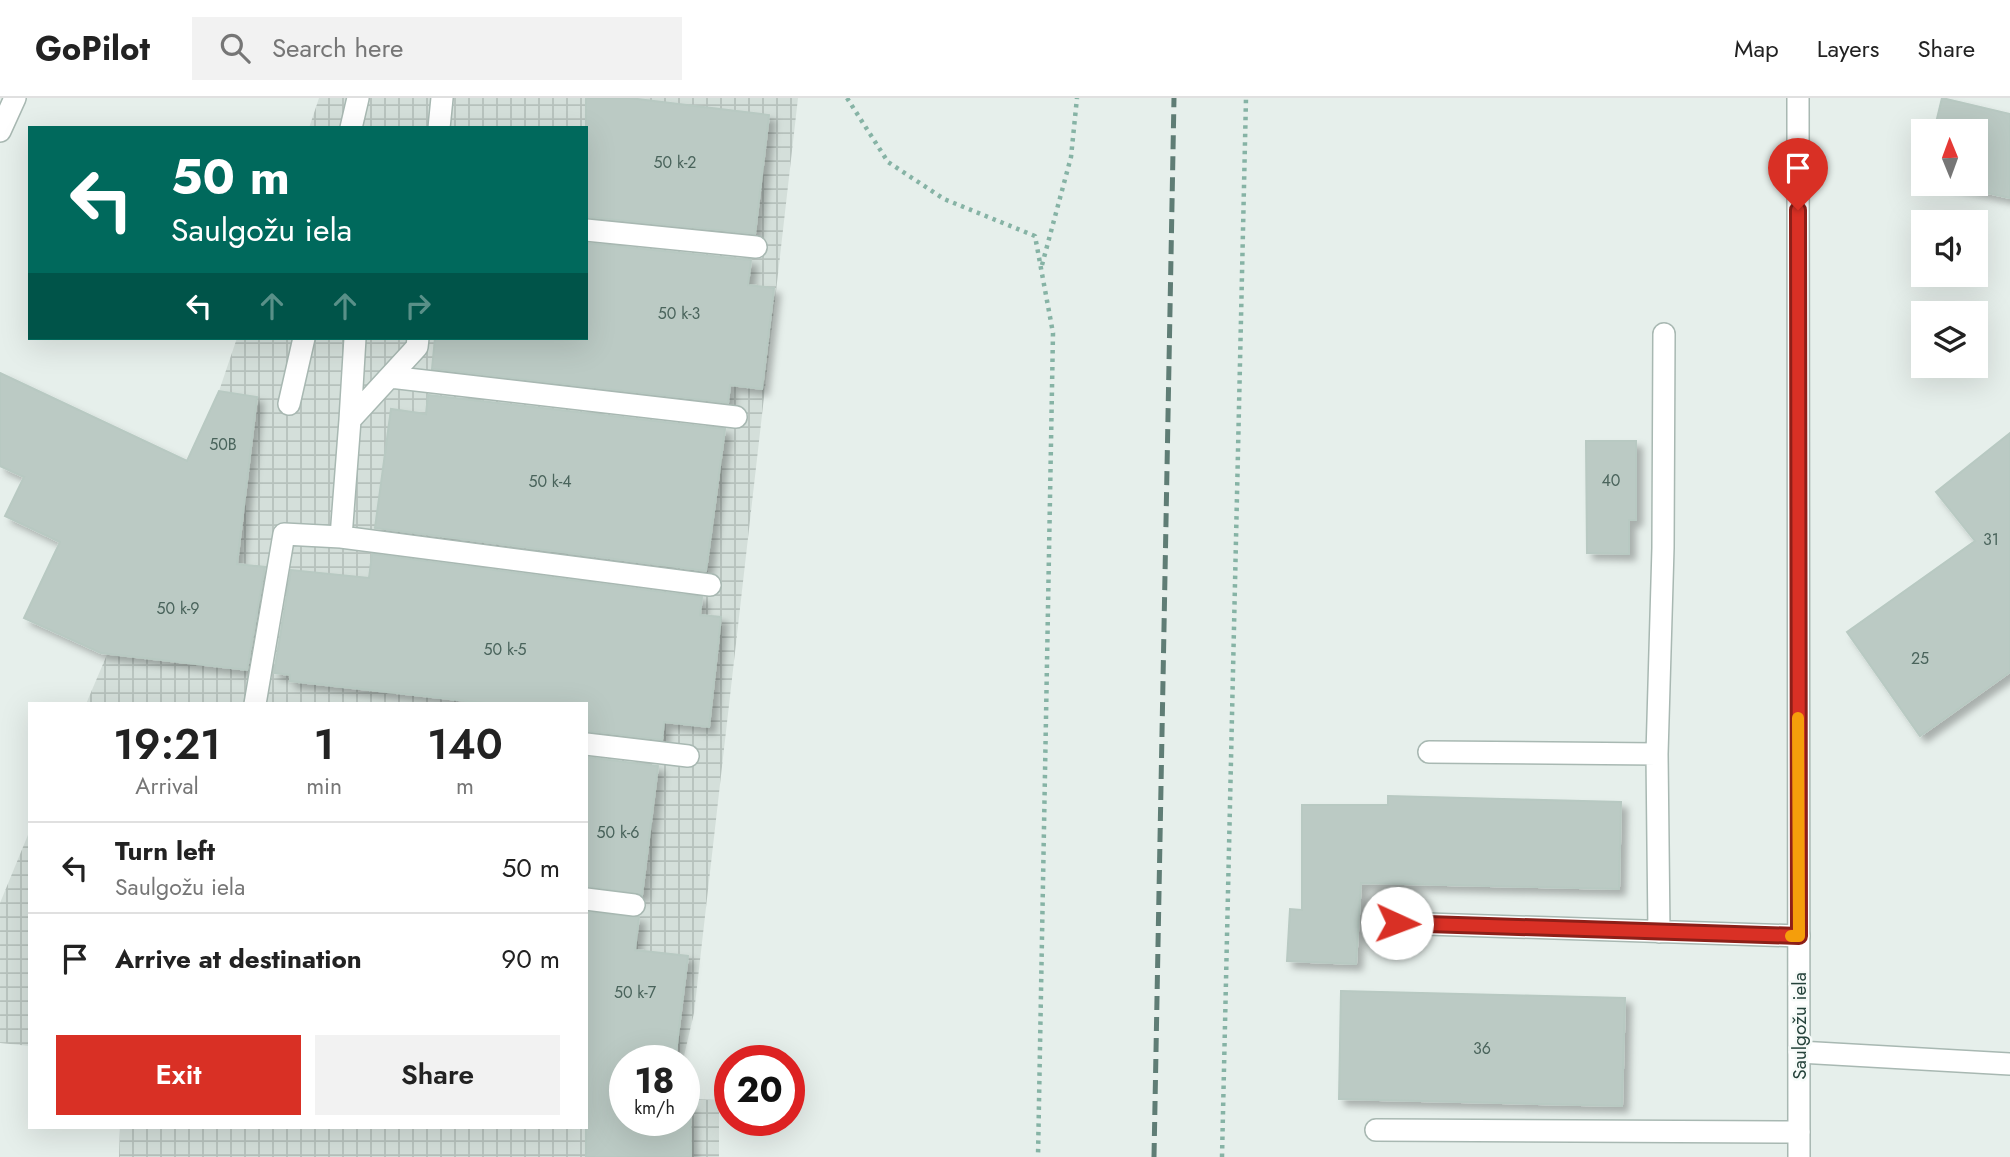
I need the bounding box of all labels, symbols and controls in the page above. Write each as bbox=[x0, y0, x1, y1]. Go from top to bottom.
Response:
search box bbox=[192, 17, 682, 80]
text: GoPilot bbox=[35, 25, 150, 72]
icon: search bbox=[216, 29, 254, 67]
text: Search here bbox=[272, 29, 403, 67]
text: Map bbox=[1734, 31, 1779, 66]
text: Layers bbox=[1817, 31, 1879, 66]
text: Share bbox=[1917, 31, 1975, 66]
north arrow bbox=[1911, 119, 1988, 196]
map controls bbox=[1911, 119, 1988, 378]
pin bbox=[1768, 138, 1828, 210]
text: 50 m bbox=[171, 142, 290, 212]
icon: arrive bbox=[1779, 149, 1817, 187]
house number: 50 k-2 bbox=[654, 151, 696, 174]
icon: left bbox=[56, 154, 147, 245]
text: Saulgožu iela bbox=[171, 207, 352, 253]
button: sound bbox=[1911, 210, 1988, 287]
icon: left bbox=[180, 287, 218, 325]
icon: ahead bbox=[253, 287, 291, 325]
icon: ahead bbox=[326, 287, 364, 325]
icon: right bbox=[399, 287, 437, 325]
button: layers bbox=[1911, 301, 1988, 378]
house number: 50 k-3 bbox=[658, 302, 701, 325]
house number: 50B bbox=[209, 433, 237, 456]
house number: 40 bbox=[1602, 469, 1620, 492]
house number: 50 k-4 bbox=[528, 470, 572, 493]
house number: 31 bbox=[1983, 528, 1999, 551]
house number: 50 k-9 bbox=[156, 597, 200, 620]
house number: 50 k-5 bbox=[484, 638, 526, 661]
house number: 25 bbox=[1911, 647, 1929, 670]
text: 19:21 bbox=[113, 714, 221, 775]
text: 1 bbox=[314, 714, 334, 775]
text: 140 bbox=[427, 714, 503, 775]
text: Arrival bbox=[135, 769, 199, 803]
text: min bbox=[306, 769, 342, 803]
text: m bbox=[456, 769, 474, 803]
house number: 50 k-6 bbox=[596, 821, 640, 844]
text: Turn left bbox=[115, 832, 215, 870]
icon: left bbox=[56, 849, 94, 887]
text: 50 m bbox=[502, 849, 560, 887]
text: Saulgožu iela bbox=[115, 870, 245, 904]
position arrow bbox=[1360, 886, 1434, 960]
icon: arrive bbox=[56, 940, 94, 978]
text: Arrive at destination bbox=[115, 940, 362, 978]
text: 90 m bbox=[501, 940, 560, 978]
street label: Saulgožu iela bbox=[1786, 972, 1813, 1080]
house number: 50 k-7 bbox=[614, 981, 657, 1004]
button: Exit bbox=[56, 1035, 301, 1115]
button: Share bbox=[315, 1035, 560, 1115]
house number: 36 bbox=[1473, 1037, 1491, 1060]
speed limit sign: 20 bbox=[714, 1045, 805, 1136]
text: 18 bbox=[635, 1056, 674, 1106]
text: km/h bbox=[634, 1095, 675, 1121]

